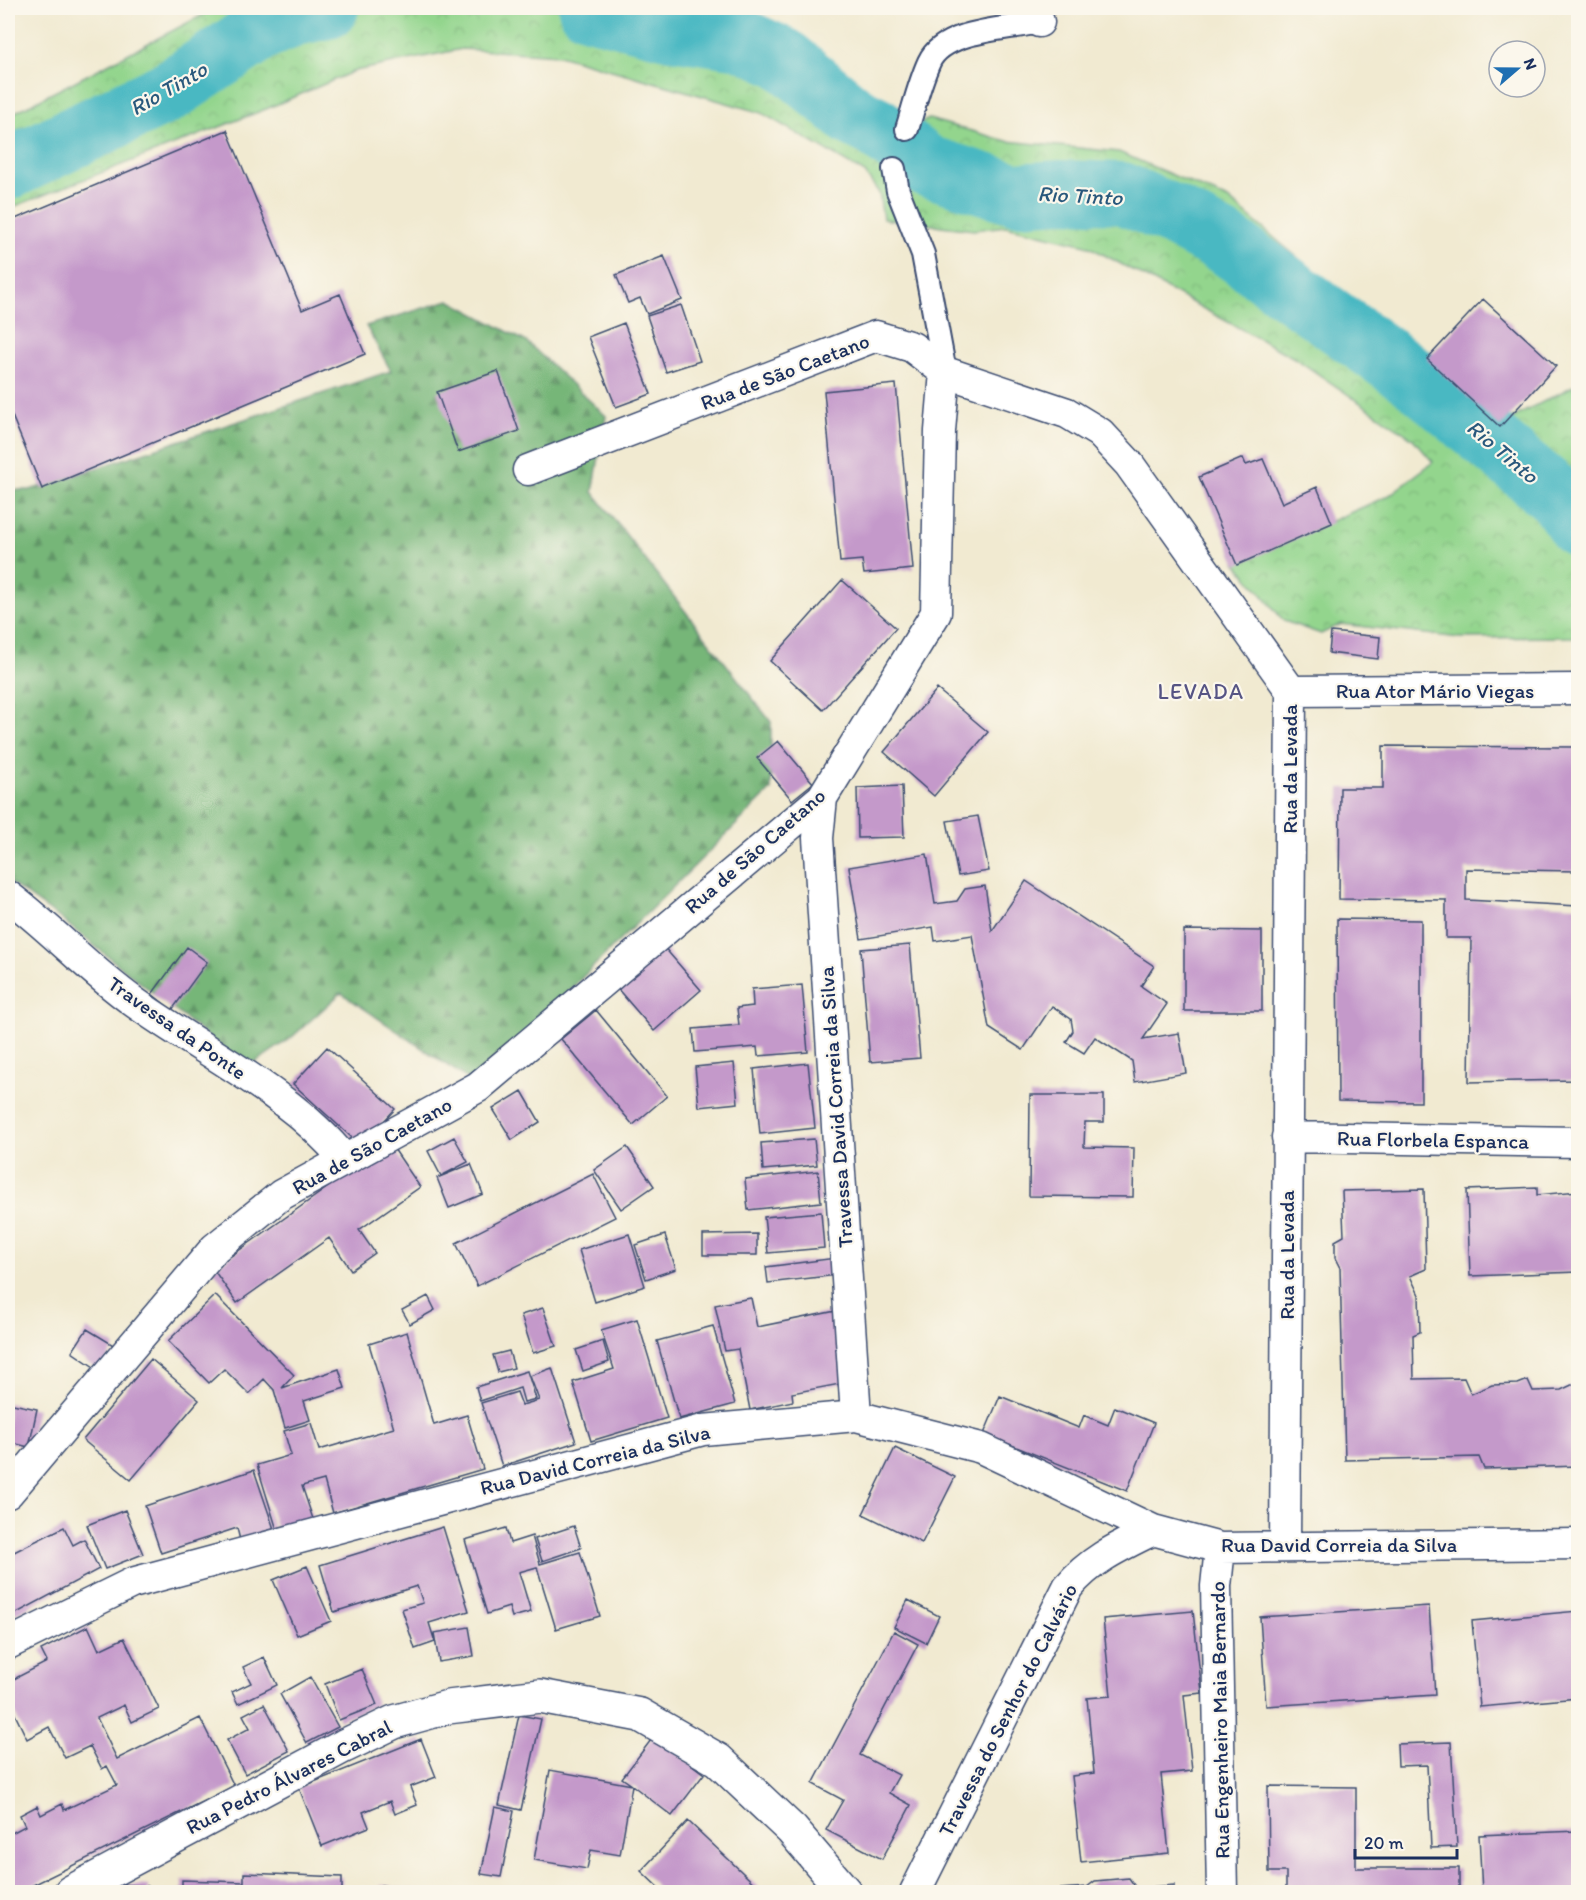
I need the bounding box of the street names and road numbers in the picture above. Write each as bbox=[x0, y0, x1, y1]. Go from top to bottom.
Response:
street label: Rua de São Caetano bbox=[697, 328, 873, 415]
street label: Rua Ator Mário Viegas bbox=[1336, 678, 1534, 703]
street label: Rua da Levada bbox=[1277, 704, 1302, 834]
street label: Rua de São Caetano bbox=[679, 783, 830, 919]
street label: Travessa David Correia da Silva bbox=[813, 965, 858, 1249]
street label: Travessa da Ponte bbox=[103, 971, 251, 1085]
street label: Rua de São Caetano bbox=[288, 1091, 456, 1200]
street label: Rua Florbela Espanca bbox=[1337, 1125, 1529, 1154]
street label: Rua da Levada bbox=[1274, 1190, 1299, 1320]
street label: Rua David Correia da Silva bbox=[477, 1419, 712, 1500]
street label: Rua David Correia da Silva bbox=[1221, 1532, 1457, 1557]
street label: Travessa do Senhor do Calvário bbox=[933, 1579, 1082, 1840]
street label: Rua Engenheiro Maia Bernardo bbox=[1205, 1581, 1234, 1859]
street label: Rua Pedro Álvares Cabral bbox=[182, 1714, 396, 1839]

